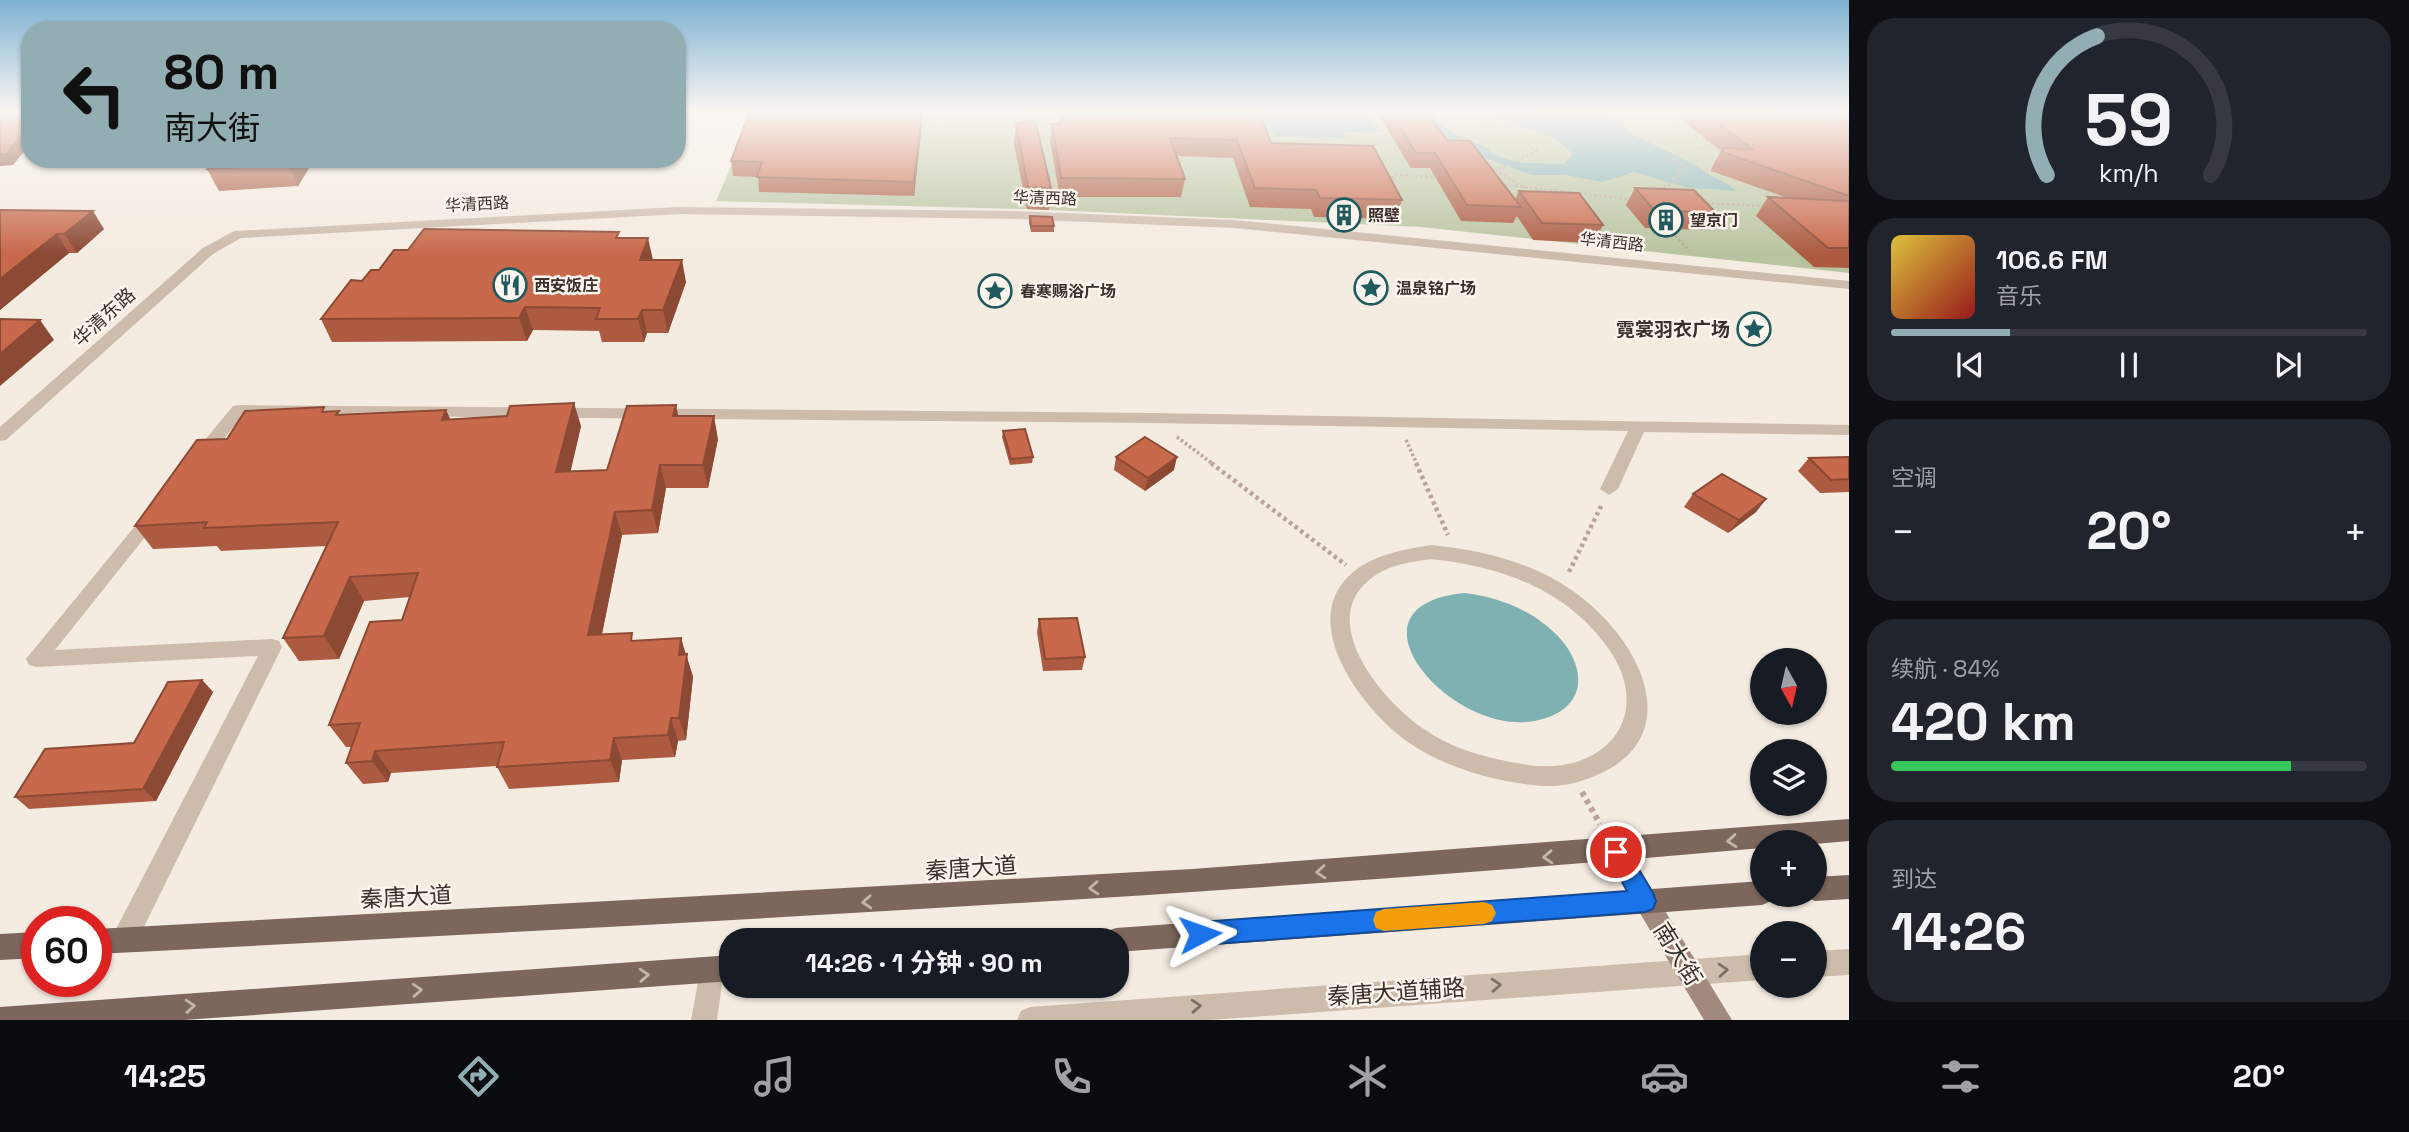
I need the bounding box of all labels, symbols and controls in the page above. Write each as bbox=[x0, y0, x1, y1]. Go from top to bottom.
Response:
text: 80 m bbox=[164, 41, 279, 103]
icon: left bbox=[49, 49, 140, 140]
text: 59 bbox=[2085, 74, 2173, 167]
text: 南大街 bbox=[164, 108, 260, 148]
text: km/h bbox=[2099, 157, 2159, 189]
street label: 华清西路 bbox=[1013, 186, 1077, 210]
street label: 华清西路 bbox=[444, 192, 510, 216]
building icon: 照壁 bbox=[1325, 196, 1363, 234]
building icon: 望京门 bbox=[1647, 201, 1685, 239]
place label: 照壁 bbox=[1368, 205, 1400, 226]
place label: 望京门 bbox=[1690, 210, 1738, 231]
street label: 华清西路 bbox=[1579, 228, 1645, 256]
text: 106.6 FM bbox=[1996, 243, 2108, 277]
restaurant icon: 西安饭庄 bbox=[491, 266, 529, 304]
place icon: 温泉铭广场 bbox=[1352, 269, 1390, 307]
place icon: 春寒赐浴广场 bbox=[976, 272, 1014, 310]
place label: 西安饭庄 bbox=[534, 275, 598, 296]
place label: 温泉铭广场 bbox=[1396, 278, 1476, 299]
place label: 春寒赐浴广场 bbox=[1020, 281, 1116, 302]
text: 音乐 bbox=[1996, 281, 2042, 311]
street label: 华清东路 bbox=[67, 282, 141, 352]
place icon: 霓裳羽衣广场 bbox=[1735, 310, 1773, 348]
place label: 霓裳羽衣广场 bbox=[1616, 317, 1730, 342]
icon: previous bbox=[1951, 346, 1989, 384]
icon: pause bbox=[2110, 346, 2148, 384]
icon: next bbox=[2269, 346, 2307, 384]
text: 空调 bbox=[1891, 463, 1937, 493]
text: 20° bbox=[2086, 498, 2172, 564]
text: − bbox=[1891, 508, 1915, 556]
text: + bbox=[2343, 508, 2367, 556]
north arrow bbox=[1750, 648, 1827, 724]
map controls bbox=[1750, 648, 1827, 998]
text: 续航 · 84% bbox=[1891, 654, 2000, 684]
text: 420 km bbox=[1891, 689, 2076, 755]
button: layers bbox=[1750, 739, 1827, 816]
pin bbox=[1586, 822, 1646, 882]
button: + bbox=[1750, 830, 1827, 907]
icon: arrive bbox=[1597, 833, 1635, 871]
one-way arrow bbox=[1726, 833, 1737, 848]
one-way arrow bbox=[1543, 849, 1554, 864]
street label: 秦唐大道 bbox=[924, 850, 1018, 886]
one-way arrow bbox=[1316, 864, 1327, 879]
text: 到达 bbox=[1891, 864, 1937, 894]
street label: 秦唐大道 bbox=[359, 880, 453, 914]
one-way arrow bbox=[1089, 880, 1100, 895]
one-way arrow bbox=[862, 894, 873, 909]
position arrow bbox=[1163, 897, 1237, 971]
text: 14:26 bbox=[1891, 899, 2026, 965]
speed limit sign: 60 bbox=[21, 906, 112, 997]
street label: 南大街 bbox=[1647, 917, 1709, 991]
button: − bbox=[1750, 921, 1827, 998]
text: 14:26 · 1 分钟 · 90 m bbox=[805, 946, 1043, 980]
one-way arrow bbox=[1718, 963, 1729, 978]
one-way arrow bbox=[639, 967, 650, 982]
street label: 秦唐大道辅路 bbox=[1326, 972, 1466, 1012]
one-way arrow bbox=[1491, 978, 1502, 993]
one-way arrow bbox=[412, 983, 423, 998]
one-way arrow bbox=[185, 999, 196, 1014]
one-way arrow bbox=[1191, 999, 1202, 1014]
icon: directions bbox=[454, 1052, 503, 1101]
icon: music bbox=[750, 1052, 799, 1101]
icon: phone bbox=[1047, 1052, 1096, 1101]
icon: climate bbox=[1343, 1052, 1392, 1101]
icon: car bbox=[1640, 1052, 1689, 1101]
icon: filters bbox=[1936, 1052, 1985, 1101]
text: 14:25 bbox=[124, 1056, 206, 1096]
text: 20° bbox=[2233, 1056, 2285, 1096]

